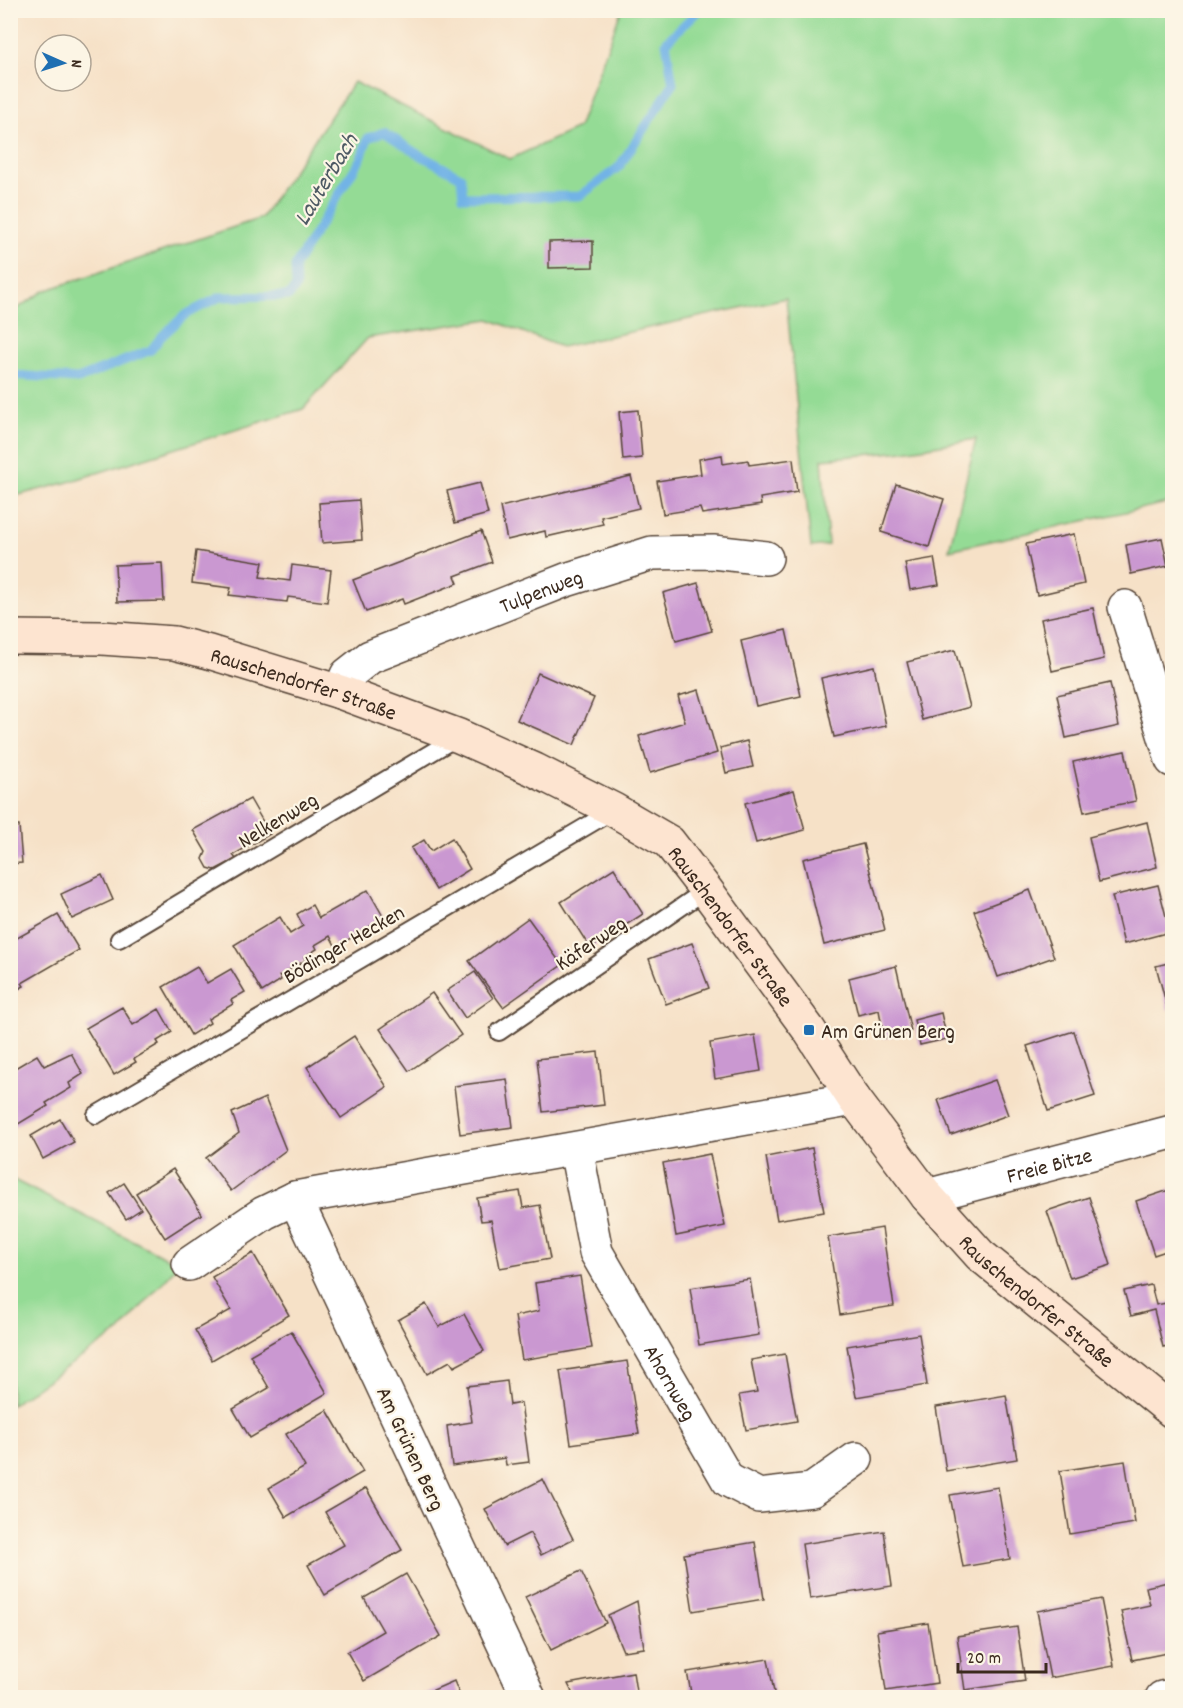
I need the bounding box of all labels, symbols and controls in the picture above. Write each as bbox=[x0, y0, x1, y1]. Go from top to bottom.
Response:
north arrow bbox=[33, 33, 93, 93]
text: N bbox=[64, 59, 87, 68]
water label: Lauterbach bbox=[287, 127, 369, 233]
street label: Tulpenweg bbox=[496, 564, 587, 624]
street label: Rauschendorfer Straße bbox=[206, 641, 400, 731]
street label: Nelkenweg bbox=[233, 786, 325, 858]
street label: Rauschendorfer Straße bbox=[658, 841, 799, 1015]
street label: Bödinger Hecken bbox=[278, 899, 411, 993]
street label: Käferweg bbox=[550, 910, 634, 980]
place label: Am Grünen Berg bbox=[821, 1018, 955, 1049]
marker: Am Grünen Berg bbox=[802, 1023, 816, 1037]
street label: Freie Bitze bbox=[1004, 1142, 1096, 1194]
street label: Rauschendorfer Straße bbox=[950, 1229, 1119, 1377]
street label: Ahornweg bbox=[634, 1340, 703, 1428]
street label: Am Grünen Berg bbox=[366, 1382, 451, 1517]
scale bar bbox=[958, 1636, 1046, 1674]
text: 20 m bbox=[967, 1647, 1001, 1672]

